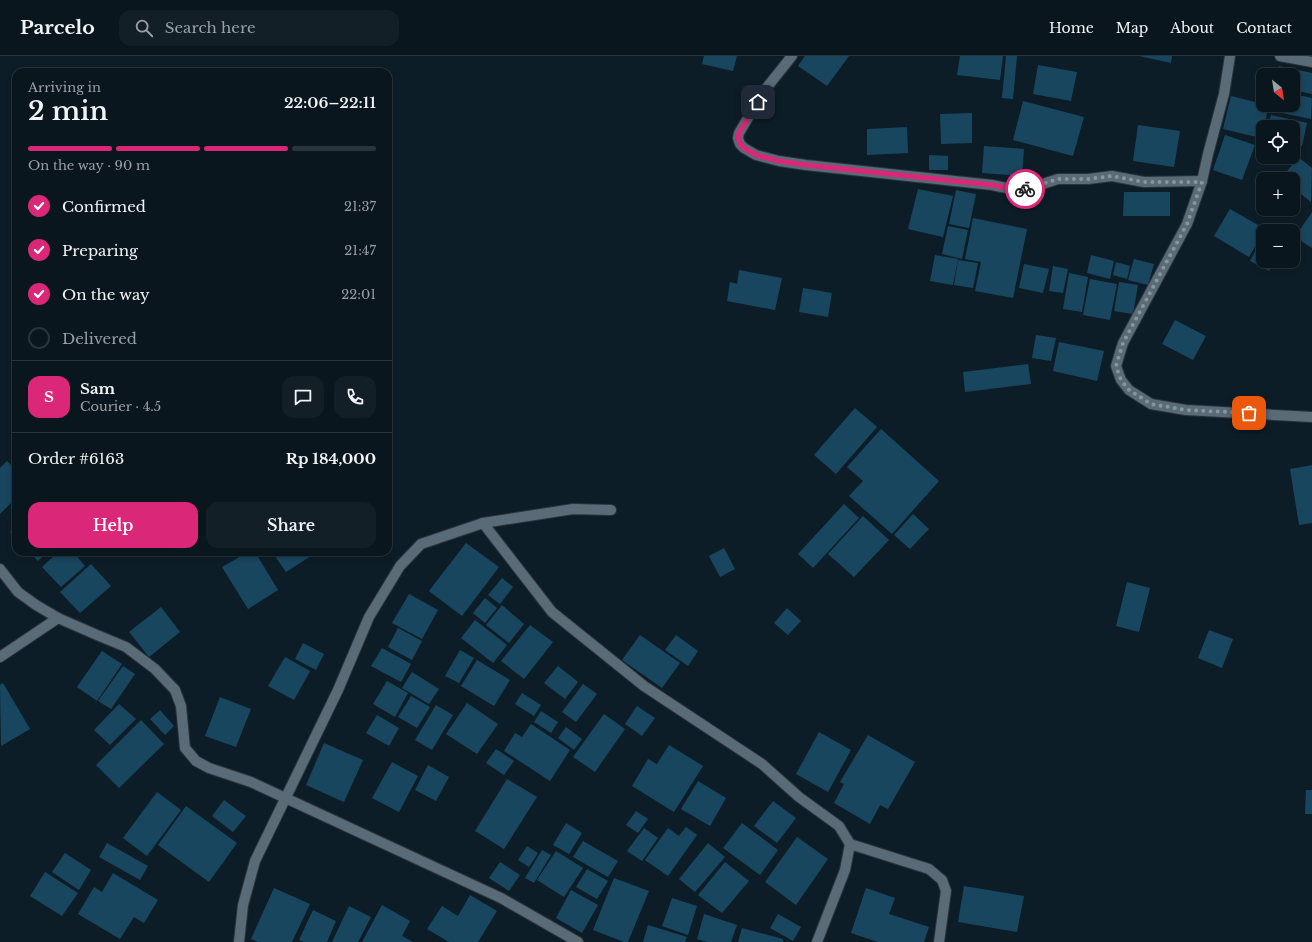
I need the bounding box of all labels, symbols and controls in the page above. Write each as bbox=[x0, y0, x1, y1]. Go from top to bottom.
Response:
search box bbox=[119, 10, 399, 46]
text: Parcelo bbox=[20, 16, 95, 39]
icon: search bbox=[133, 17, 155, 39]
text: Search here bbox=[165, 18, 256, 37]
text: Home bbox=[1049, 19, 1094, 37]
text: Map bbox=[1116, 19, 1148, 37]
text: About bbox=[1170, 19, 1214, 37]
text: Contact bbox=[1236, 19, 1292, 37]
north arrow bbox=[1256, 68, 1300, 112]
map controls bbox=[1256, 68, 1300, 268]
text: Arriving in bbox=[28, 79, 101, 96]
pin bbox=[741, 85, 775, 119]
icon: home bbox=[747, 91, 769, 113]
text: 22:06–22:11 bbox=[284, 93, 376, 112]
text: 2 min bbox=[28, 95, 108, 127]
button: locate bbox=[1256, 120, 1300, 164]
text: On the way · 90 m bbox=[28, 157, 150, 174]
courier bbox=[1005, 169, 1045, 209]
button: + bbox=[1256, 172, 1300, 216]
icon: bike bbox=[1014, 178, 1036, 200]
icon: check bbox=[28, 195, 50, 217]
text: Confirmed bbox=[62, 197, 146, 216]
text: 21:37 bbox=[344, 198, 376, 215]
button: − bbox=[1256, 224, 1300, 268]
icon: check bbox=[28, 239, 50, 261]
text: Preparing bbox=[62, 241, 138, 260]
text: 21:47 bbox=[344, 242, 376, 259]
icon: check bbox=[28, 283, 50, 305]
text: On the way bbox=[62, 285, 150, 304]
text: 22:01 bbox=[341, 286, 376, 303]
text: Delivered bbox=[62, 329, 137, 348]
button: chat bbox=[282, 376, 324, 418]
button: phone bbox=[334, 376, 376, 418]
text: Sam bbox=[80, 379, 115, 398]
text: S bbox=[44, 387, 54, 406]
pin bbox=[1232, 396, 1266, 430]
text: Courier · 4.5 bbox=[80, 398, 161, 415]
icon: bag bbox=[1238, 402, 1260, 424]
text: Order #6163 bbox=[28, 449, 124, 468]
text: Rp 184,000 bbox=[286, 449, 376, 468]
button: Help bbox=[28, 502, 198, 548]
button: Share bbox=[206, 502, 376, 548]

